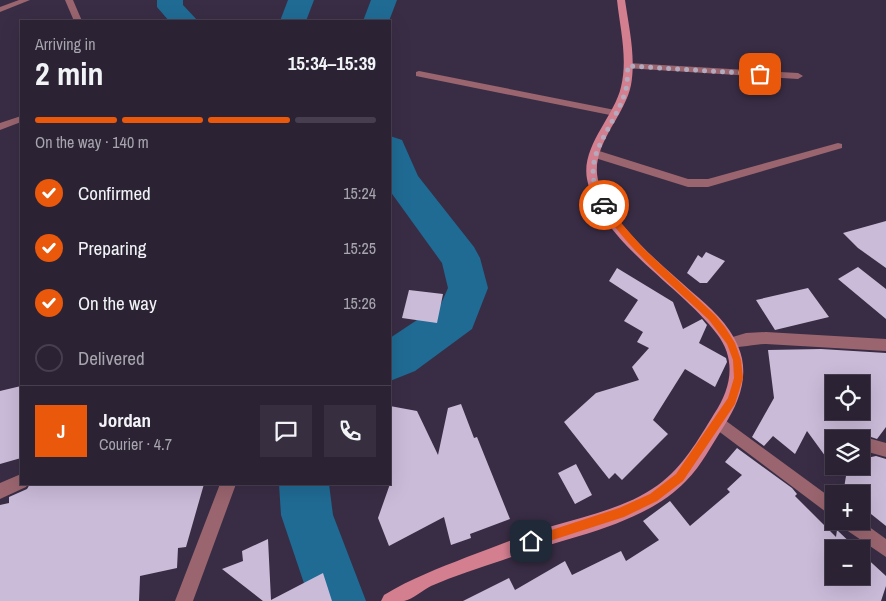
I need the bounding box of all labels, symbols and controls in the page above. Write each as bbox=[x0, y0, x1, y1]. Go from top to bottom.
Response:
text: Arriving in bbox=[35, 33, 96, 55]
text: 15:34–15:39 bbox=[288, 50, 376, 76]
text: 2 min bbox=[35, 52, 104, 95]
pin bbox=[739, 53, 781, 95]
icon: bag bbox=[746, 60, 774, 88]
text: On the way · 140 m bbox=[35, 131, 149, 153]
icon: check bbox=[35, 179, 63, 207]
text: Confirmed bbox=[78, 180, 151, 206]
courier bbox=[579, 180, 629, 230]
text: 15:24 bbox=[343, 182, 376, 204]
icon: car bbox=[590, 191, 618, 219]
icon: check bbox=[35, 234, 63, 262]
text: Preparing bbox=[78, 235, 146, 261]
text: 15:25 bbox=[343, 237, 376, 259]
icon: check bbox=[35, 289, 63, 317]
text: On the way bbox=[78, 290, 157, 316]
text: 15:26 bbox=[343, 292, 376, 314]
text: Delivered bbox=[78, 345, 145, 371]
map controls bbox=[825, 375, 870, 585]
button: locate bbox=[825, 375, 870, 420]
button: chat bbox=[260, 405, 312, 457]
button: phone bbox=[324, 405, 376, 457]
text: Jordan bbox=[99, 407, 151, 433]
text: J bbox=[57, 418, 65, 444]
button: layers bbox=[825, 430, 870, 475]
text: Courier · 4.7 bbox=[99, 433, 172, 455]
button: + bbox=[825, 485, 870, 530]
pin bbox=[510, 520, 552, 562]
icon: home bbox=[517, 527, 545, 555]
button: − bbox=[825, 540, 870, 585]

